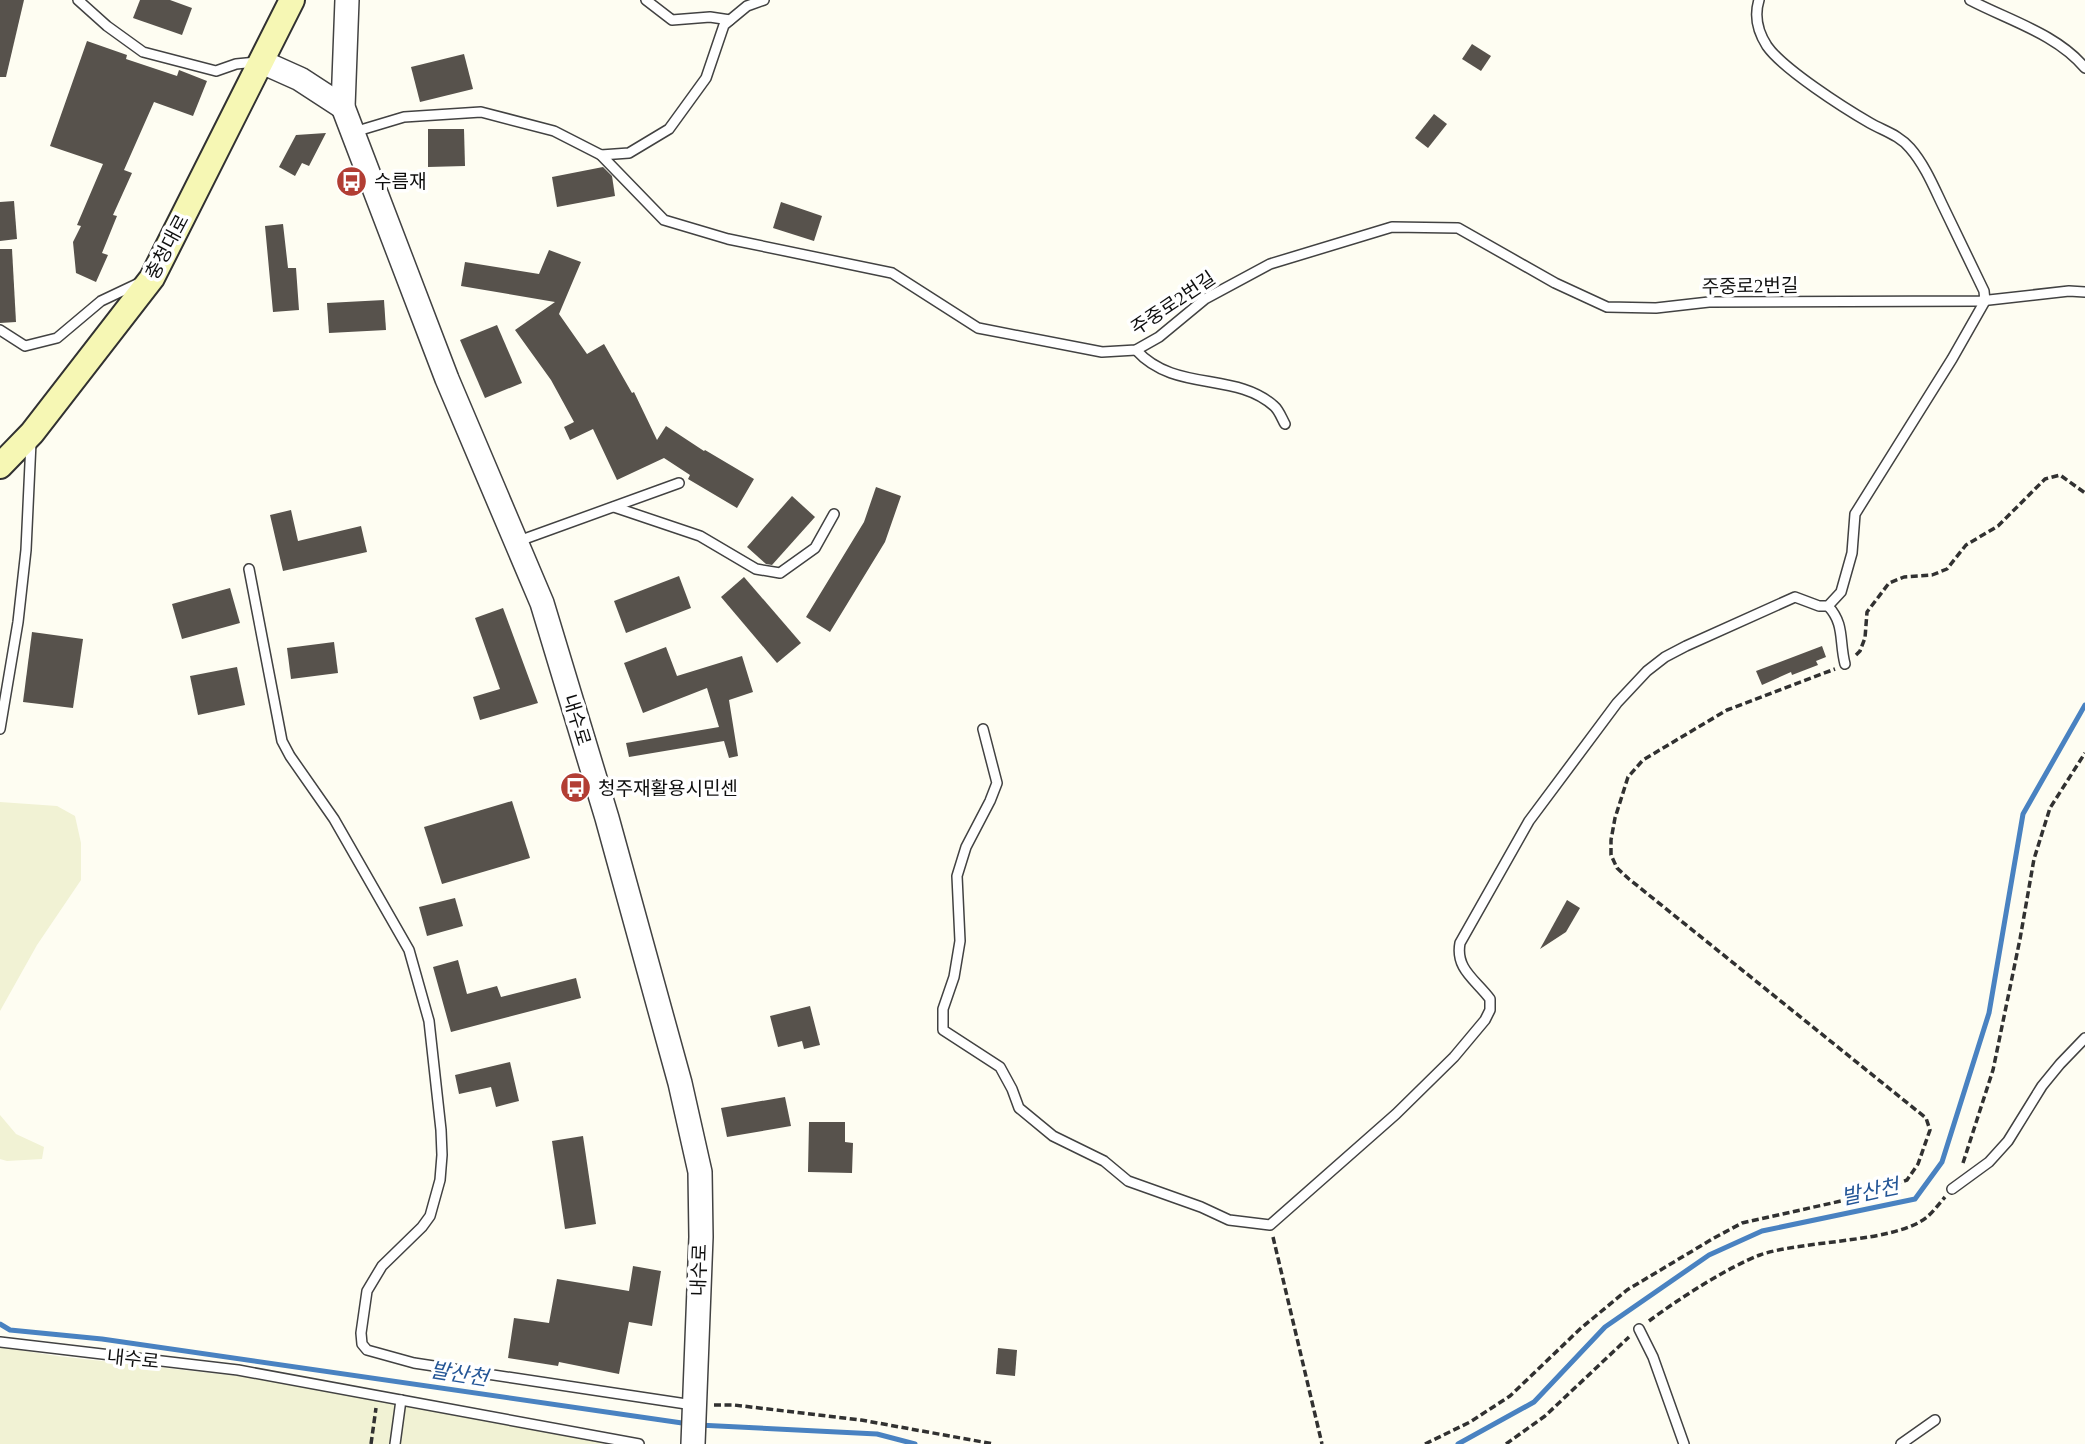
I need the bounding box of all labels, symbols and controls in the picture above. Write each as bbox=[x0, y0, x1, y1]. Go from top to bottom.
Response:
bus stop icon: 수름재 bbox=[334, 164, 368, 198]
place label: 수름재 bbox=[374, 171, 426, 192]
street label: 충청대로 bbox=[141, 211, 193, 283]
street label: 주중로2번길 bbox=[1127, 267, 1219, 339]
street label: 주중로2번길 bbox=[1701, 275, 1799, 297]
street label: 내수로 bbox=[559, 692, 595, 748]
bus stop icon: 청주재활용시민센 bbox=[558, 771, 592, 805]
place label: 청주재활용시민센 bbox=[598, 778, 738, 799]
water label: 발산천 bbox=[1839, 1174, 1903, 1210]
street label: 내수로 bbox=[688, 1243, 710, 1297]
street label: 내수로 bbox=[106, 1346, 160, 1372]
water label: 발산천 bbox=[428, 1358, 492, 1391]

